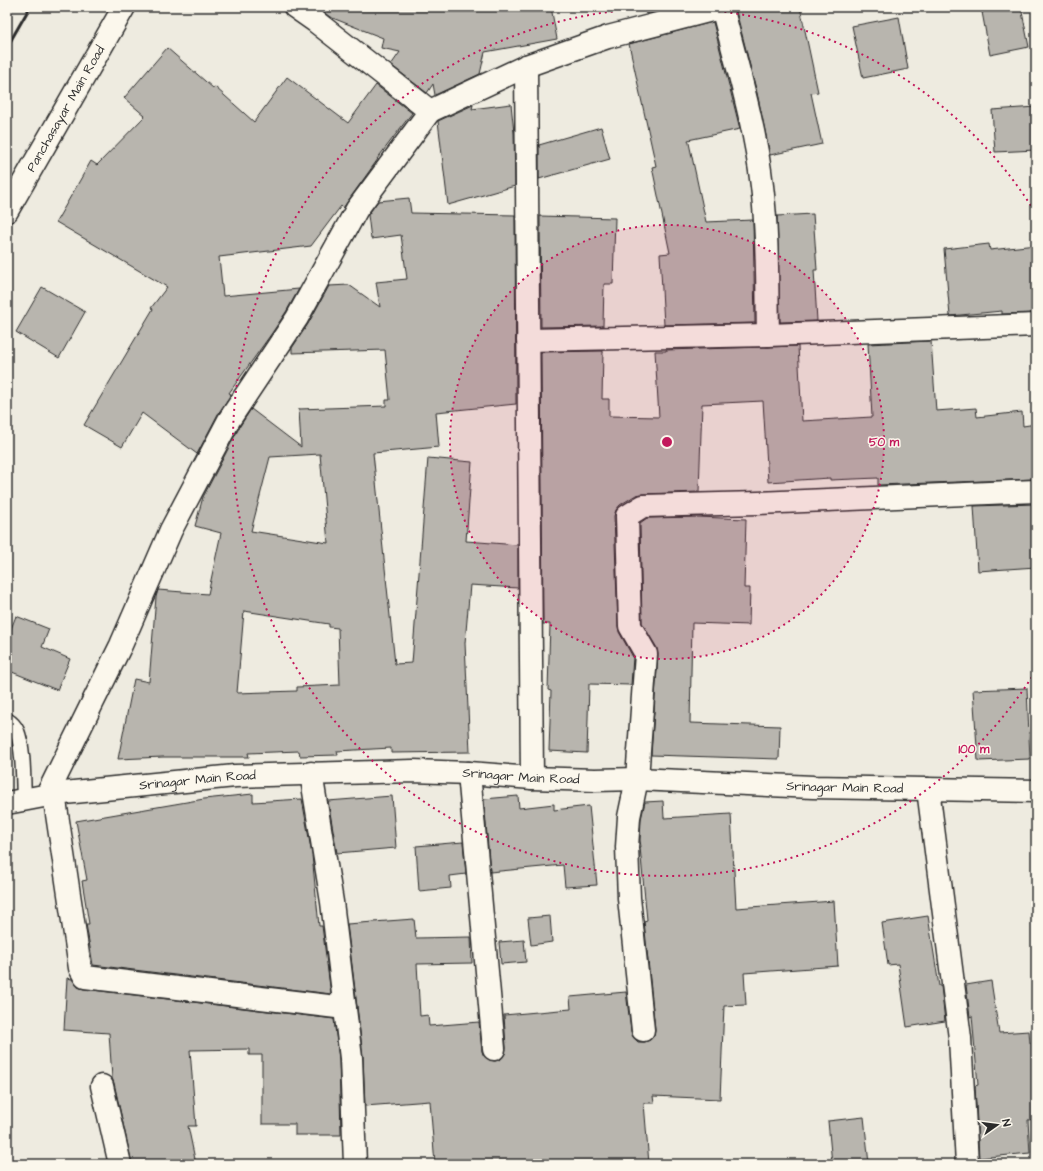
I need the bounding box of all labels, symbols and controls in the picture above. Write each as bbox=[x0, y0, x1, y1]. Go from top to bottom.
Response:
street label: Panchasayar Main Road bbox=[22, 42, 109, 175]
text: 50 m bbox=[869, 434, 900, 451]
centre of rings bbox=[660, 435, 674, 449]
text: 100 m bbox=[959, 741, 990, 758]
street label: Srinagar Main Road bbox=[462, 764, 580, 789]
street label: Srinagar Main Road bbox=[138, 766, 256, 794]
street label: Srinagar Main Road bbox=[786, 777, 904, 798]
north arrow bbox=[977, 1105, 1017, 1145]
text: N bbox=[998, 1118, 1014, 1128]

